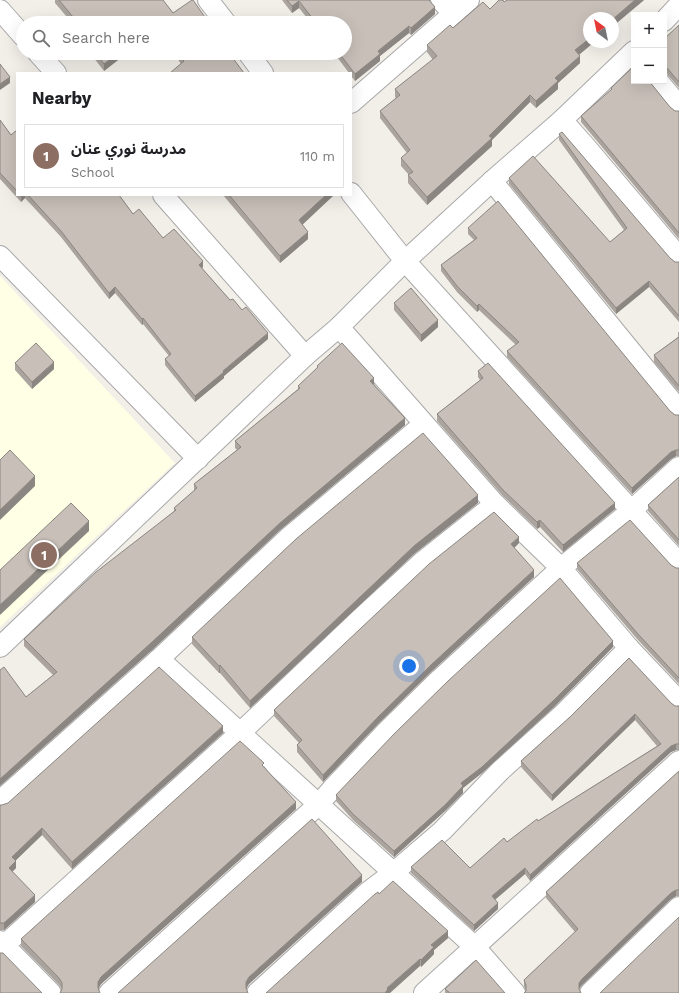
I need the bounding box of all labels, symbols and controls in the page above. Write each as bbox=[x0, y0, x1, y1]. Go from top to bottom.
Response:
north arrow bbox=[583, 12, 619, 48]
map controls bbox=[631, 12, 667, 84]
button: + bbox=[631, 12, 667, 48]
search box bbox=[16, 16, 352, 60]
icon: search bbox=[30, 27, 52, 49]
text: Search here bbox=[62, 29, 150, 47]
button: − bbox=[631, 48, 667, 84]
text: Nearby bbox=[32, 88, 91, 108]
text: مدرسة نوري عنان bbox=[71, 140, 186, 158]
text: 1 bbox=[43, 149, 49, 164]
text: 110 m bbox=[300, 149, 335, 164]
text: School bbox=[71, 165, 114, 180]
pin: 1 bbox=[31, 540, 57, 570]
your location bbox=[399, 656, 419, 676]

